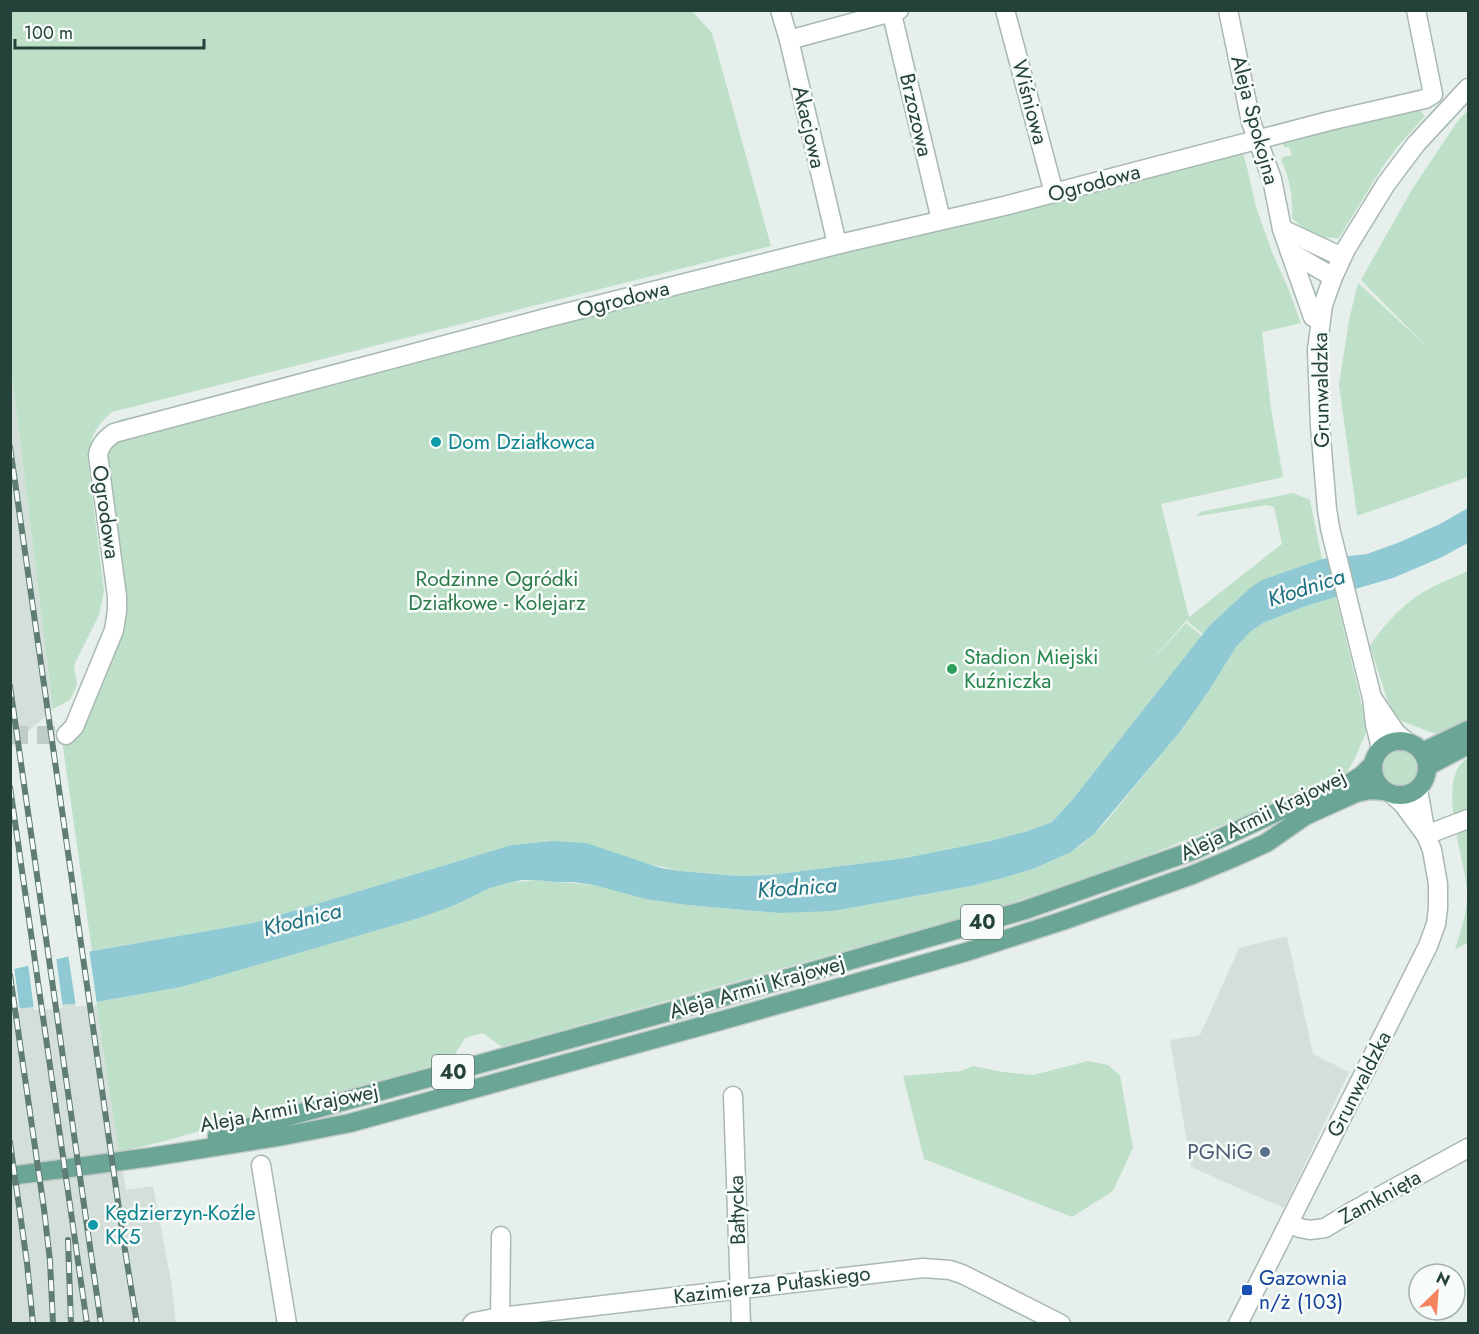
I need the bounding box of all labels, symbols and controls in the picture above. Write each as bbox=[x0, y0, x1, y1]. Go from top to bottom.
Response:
scale bar bbox=[15, 12, 204, 50]
text: 100 m bbox=[24, 20, 73, 46]
street label: Aleja Spokojna bbox=[1223, 52, 1287, 188]
street label: Wiśniowa bbox=[1004, 56, 1056, 148]
street label: Brzozowa bbox=[892, 70, 940, 160]
street label: Akacjowa bbox=[785, 83, 833, 171]
street label: Ogrodowa bbox=[1045, 156, 1143, 210]
street label: Ogrodowa bbox=[574, 273, 672, 325]
street label: Grunwaldzka bbox=[1305, 332, 1337, 448]
place label: Dom Działkowca bbox=[448, 427, 595, 457]
marker: Dom Działkowca bbox=[429, 435, 443, 449]
street label: Ogrodowa bbox=[85, 463, 127, 561]
water label: Kłodnica bbox=[1263, 559, 1349, 615]
park label: Rodzinne Ogródki Działkowe - Kolejarz bbox=[408, 564, 586, 618]
place label: Stadion Miejski Kuźniczka bbox=[964, 642, 1099, 696]
marker: Stadion Miejski Kuźniczka bbox=[945, 662, 959, 676]
street label: Aleja Armii Krajowej bbox=[1175, 762, 1351, 868]
water label: Kłodnica bbox=[756, 868, 838, 906]
water label: Kłodnica bbox=[259, 894, 345, 944]
road number: 40 bbox=[961, 905, 1003, 939]
street label: Aleja Armii Krajowej bbox=[666, 948, 848, 1026]
street label: Grunwaldzka bbox=[1319, 1026, 1399, 1142]
road number: 40 bbox=[432, 1055, 474, 1089]
street label: Aleja Armii Krajowej bbox=[197, 1076, 381, 1140]
place label: PGNiG bbox=[1187, 1137, 1253, 1167]
marker: PGNiG bbox=[1258, 1145, 1272, 1159]
street label: Zamknięta bbox=[1334, 1162, 1426, 1232]
street label: Bałtycka bbox=[721, 1174, 753, 1246]
place label: Kędzierzyn-Koźle KK5 bbox=[105, 1198, 256, 1252]
marker: Kędzierzyn-Koźle KK5 bbox=[86, 1218, 100, 1232]
street label: Kazimierza Pułaskiego bbox=[672, 1258, 872, 1312]
north arrow bbox=[1407, 1262, 1467, 1322]
place label: Gazownia n/ż (103) bbox=[1259, 1263, 1347, 1317]
text: N bbox=[1433, 1266, 1454, 1292]
marker: Gazownia n/ż (103) bbox=[1240, 1283, 1254, 1297]

